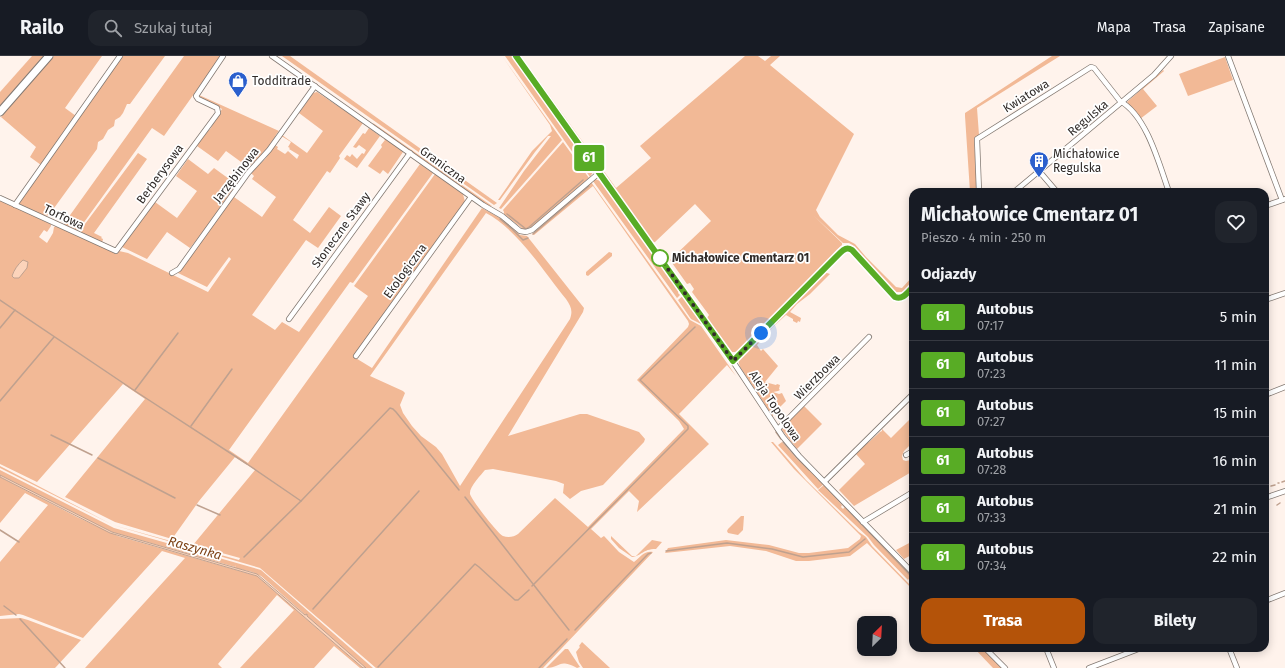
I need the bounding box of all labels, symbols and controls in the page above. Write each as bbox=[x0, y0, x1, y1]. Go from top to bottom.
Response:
search box bbox=[88, 10, 368, 46]
text: Railo bbox=[20, 16, 64, 39]
icon: search bbox=[102, 17, 124, 39]
text: Szukaj tutaj bbox=[134, 19, 212, 37]
text: Mapa bbox=[1097, 19, 1131, 36]
text: Trasa bbox=[1153, 19, 1186, 36]
text: Zapisane bbox=[1208, 19, 1265, 36]
shop icon: Todditrade bbox=[227, 70, 249, 98]
place label: Todditrade bbox=[252, 74, 311, 88]
street label: Kwiatowa bbox=[1000, 76, 1052, 116]
street label: Regulska bbox=[1065, 97, 1111, 139]
street label: Berberysowa bbox=[134, 141, 186, 207]
street label: Graniczna bbox=[417, 144, 469, 186]
street label: Jarzębinowa bbox=[210, 145, 262, 205]
line badge: 61 bbox=[571, 145, 607, 171]
place label: Michałowice Regulska bbox=[1053, 147, 1120, 175]
text: 61 bbox=[582, 149, 596, 166]
building icon: Michałowice Regulska bbox=[1028, 150, 1050, 178]
street label: Słoneczne Stawy bbox=[309, 189, 373, 271]
button: heart bbox=[1215, 201, 1257, 243]
street label: Torfowa bbox=[42, 202, 86, 232]
text: Michałowice Cmentarz 01 bbox=[921, 203, 1138, 226]
text: Pieszo · 4 min · 250 m bbox=[921, 230, 1046, 245]
street label: Ekologiczna bbox=[381, 241, 429, 301]
marker: Michałowice Cmentarz 01 bbox=[651, 249, 669, 267]
place label: Michałowice Cmentarz 01 bbox=[672, 251, 809, 265]
text: Odjazdy bbox=[921, 265, 976, 283]
text: Autobus bbox=[977, 300, 1034, 318]
text: 61 bbox=[936, 308, 950, 325]
text: 5 min bbox=[1220, 308, 1257, 326]
text: 07:17 bbox=[977, 318, 1004, 333]
your location bbox=[751, 323, 771, 343]
text: Autobus bbox=[977, 348, 1034, 366]
street label: Wierzbowa bbox=[791, 351, 843, 403]
text: 61 bbox=[936, 356, 950, 373]
text: 11 min bbox=[1214, 356, 1257, 374]
text: 07:23 bbox=[977, 366, 1006, 381]
street label: Aleja Topolowa bbox=[746, 368, 804, 444]
text: Autobus bbox=[977, 396, 1034, 414]
text: 61 bbox=[936, 404, 950, 421]
text: 15 min bbox=[1213, 404, 1257, 422]
text: 07:27 bbox=[977, 414, 1005, 429]
text: Autobus bbox=[977, 444, 1034, 462]
text: 61 bbox=[936, 452, 950, 469]
text: 16 min bbox=[1213, 452, 1257, 470]
text: 07:28 bbox=[977, 462, 1006, 477]
text: Autobus bbox=[977, 492, 1034, 510]
text: 61 bbox=[936, 500, 950, 517]
text: 21 min bbox=[1214, 500, 1257, 518]
text: 07:33 bbox=[977, 510, 1006, 525]
water label: Raszynka bbox=[167, 533, 223, 563]
text: Autobus bbox=[977, 540, 1034, 558]
text: 61 bbox=[936, 548, 950, 565]
text: 22 min bbox=[1212, 548, 1257, 566]
text: 07:34 bbox=[977, 558, 1006, 573]
button: Trasa bbox=[921, 598, 1085, 644]
button: Bilety bbox=[1093, 598, 1257, 644]
north arrow bbox=[857, 616, 897, 656]
map controls bbox=[857, 616, 897, 656]

